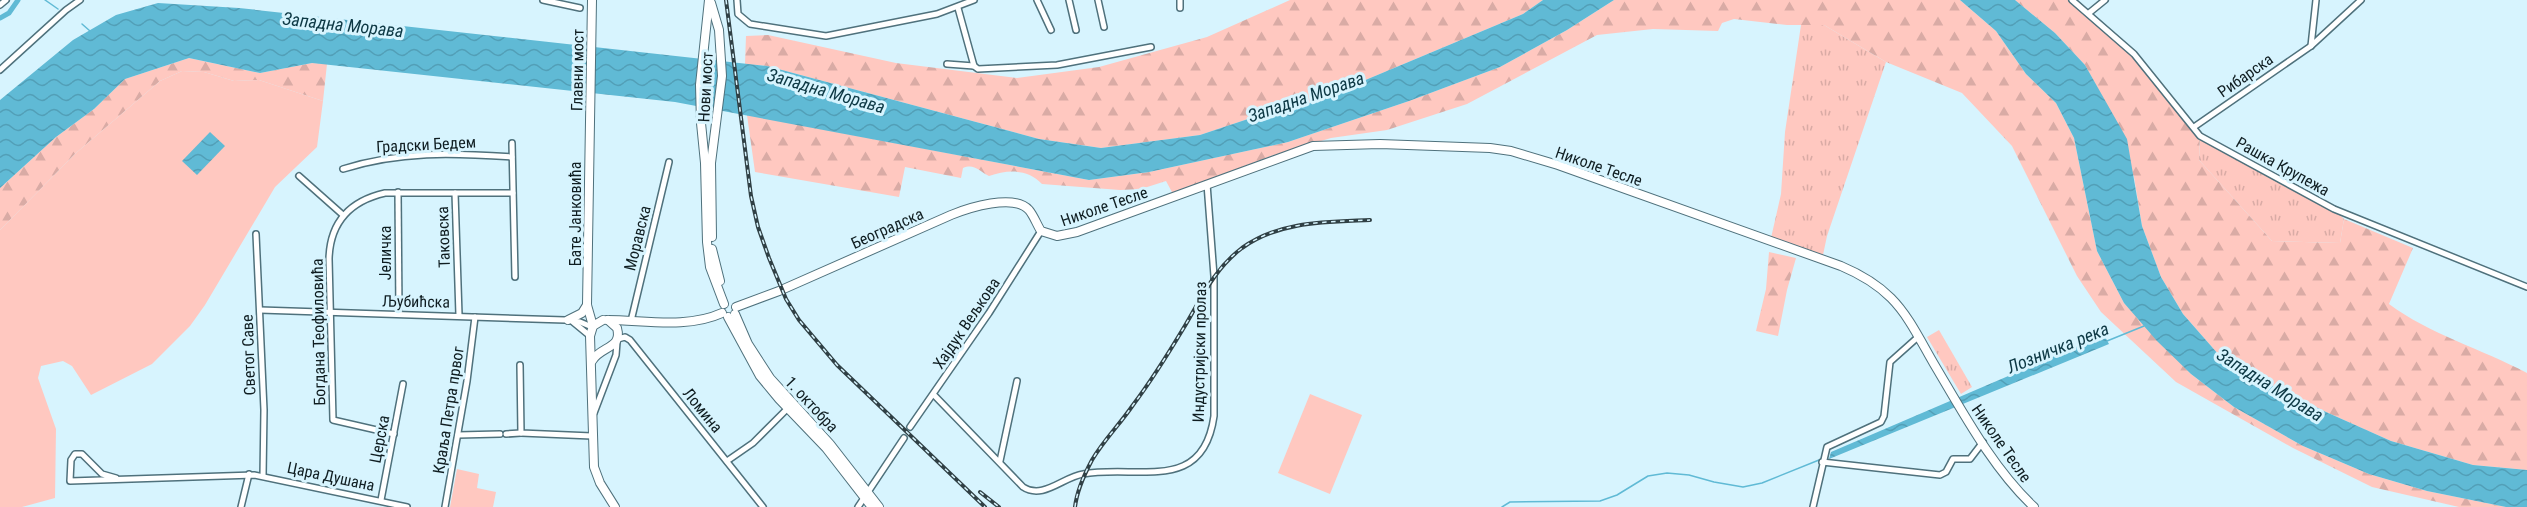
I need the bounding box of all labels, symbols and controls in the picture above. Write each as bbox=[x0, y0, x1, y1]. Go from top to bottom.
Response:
water label: Западна Морава bbox=[282, 8, 405, 41]
street label: Главни мост bbox=[567, 28, 588, 111]
street label: Рибарска bbox=[2214, 50, 2277, 101]
street label: Нови мост bbox=[694, 51, 717, 123]
water label: Западна Морава bbox=[765, 64, 887, 117]
water label: Западна Морава bbox=[1245, 67, 1367, 126]
street label: Градски Бедем bbox=[376, 132, 476, 157]
street label: Рашка Крупежа bbox=[2233, 133, 2333, 200]
street label: Николе Тесле bbox=[1553, 143, 1645, 190]
street label: Бате Јанковића bbox=[566, 162, 585, 266]
street label: Николе Тесле bbox=[1058, 183, 1150, 230]
street label: Моравска bbox=[620, 204, 655, 273]
street label: Београдска bbox=[848, 204, 926, 253]
street label: Таковска bbox=[433, 206, 454, 268]
street label: Јеличка bbox=[376, 226, 395, 280]
street label: Богдана Теофиловића bbox=[308, 258, 329, 406]
street label: Хајдук Вељкова bbox=[929, 274, 1004, 372]
street label: Индустријски пролаз bbox=[1189, 281, 1210, 423]
street label: Љубићска bbox=[382, 291, 450, 312]
street label: Светог Саве bbox=[238, 314, 259, 396]
water label: Лозничка река bbox=[2003, 318, 2112, 378]
water label: Западна Морава bbox=[2213, 343, 2327, 426]
street label: Краља Петра првог bbox=[429, 345, 468, 475]
street label: 1. октобра bbox=[781, 373, 842, 436]
street label: Ломина bbox=[679, 384, 726, 437]
street label: Николе Тесле bbox=[1968, 401, 2035, 486]
street label: Церска bbox=[366, 414, 393, 465]
street label: Цара Душана bbox=[285, 458, 376, 495]

